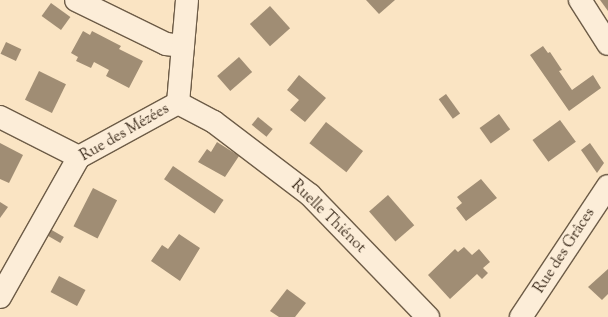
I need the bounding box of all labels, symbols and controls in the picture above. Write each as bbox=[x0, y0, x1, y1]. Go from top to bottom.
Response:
street label: Rue des Mézées bbox=[77, 100, 173, 166]
street label: Ruelle Thiénot bbox=[287, 177, 369, 257]
street label: Rue des Grâces bbox=[531, 205, 599, 297]

